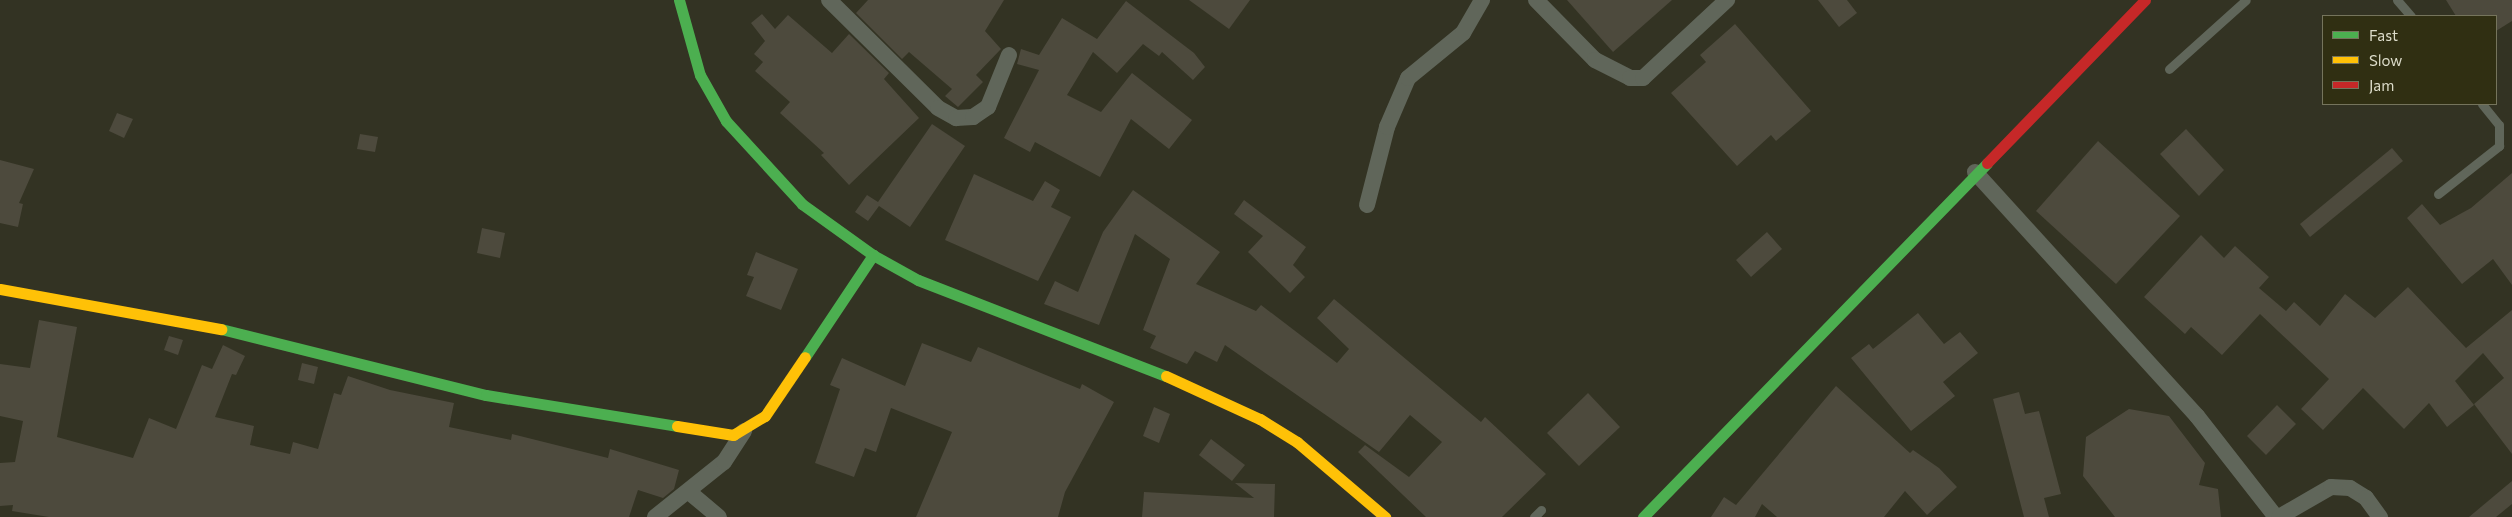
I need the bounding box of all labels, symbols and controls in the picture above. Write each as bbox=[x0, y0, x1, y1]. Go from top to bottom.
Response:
legend bbox=[2322, 15, 2497, 105]
text: Fast bbox=[2369, 26, 2398, 44]
text: Slow bbox=[2369, 51, 2402, 69]
text: Jam bbox=[2369, 76, 2394, 94]

